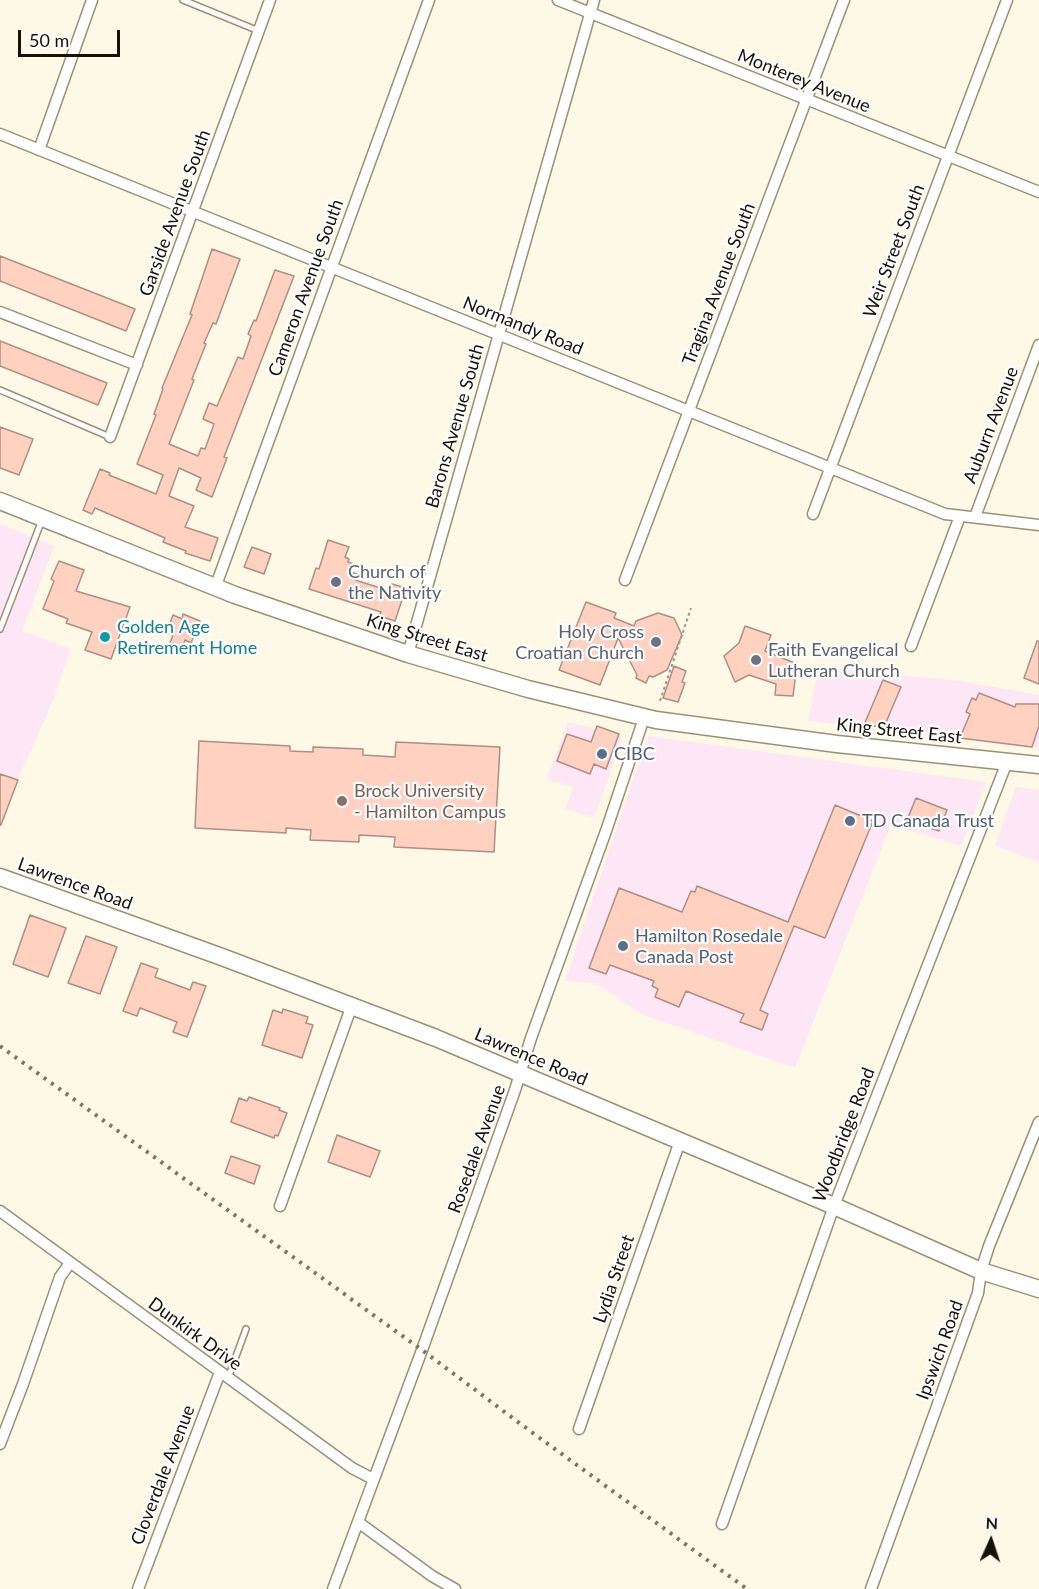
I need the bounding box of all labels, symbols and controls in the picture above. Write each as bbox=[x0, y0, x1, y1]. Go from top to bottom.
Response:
scale bar bbox=[21, 18, 123, 56]
text: 50 m bbox=[29, 29, 69, 51]
street label: Monterey Avenue bbox=[734, 45, 874, 117]
street label: Garside Avenue South bbox=[135, 127, 215, 299]
street label: Weir Street South bbox=[859, 181, 929, 321]
street label: Cameron Avenue South bbox=[264, 196, 348, 380]
street label: Tragina Avenue South bbox=[678, 200, 760, 368]
street label: Normandy Road bbox=[460, 292, 586, 360]
street label: Barons Avenue South bbox=[421, 341, 489, 511]
street label: Auburn Avenue bbox=[959, 364, 1023, 486]
place label: Church of the Nativity bbox=[348, 561, 441, 604]
marker: Church of the Nativity bbox=[329, 575, 343, 589]
street label: King Street East bbox=[364, 609, 490, 667]
place label: Golden Age Retirement Home bbox=[117, 616, 257, 658]
place label: Holy Cross Croatian Church bbox=[515, 621, 644, 664]
marker: Golden Age Retirement Home bbox=[98, 630, 112, 644]
marker: Holy Cross Croatian Church bbox=[649, 635, 663, 649]
place label: Faith Evangelical Lutheran Church bbox=[768, 639, 900, 682]
marker: Faith Evangelical Lutheran Church bbox=[749, 653, 763, 667]
street label: King Street East bbox=[835, 714, 963, 748]
place label: CIBC bbox=[614, 743, 655, 765]
marker: CIBC bbox=[595, 747, 609, 761]
place label: Brock University - Hamilton Campus bbox=[354, 780, 506, 822]
marker: Brock University - Hamilton Campus bbox=[335, 794, 349, 808]
place label: TD Canada Trust bbox=[862, 810, 994, 832]
marker: TD Canada Trust bbox=[843, 814, 857, 828]
street label: Lawrence Road bbox=[15, 853, 135, 915]
place label: Hamilton Rosedale Canada Post bbox=[635, 925, 783, 968]
marker: Hamilton Rosedale Canada Post bbox=[616, 939, 630, 953]
street label: Lawrence Road bbox=[471, 1024, 591, 1090]
street label: Woodbridge Road bbox=[808, 1065, 880, 1205]
street label: Rosedale Avenue bbox=[444, 1082, 510, 1216]
street label: Lydia Street bbox=[589, 1232, 639, 1326]
street label: Dunkirk Drive bbox=[144, 1293, 246, 1375]
street label: Ipswich Road bbox=[912, 1297, 968, 1403]
street label: Cloverdale Avenue bbox=[126, 1402, 200, 1548]
north arrow bbox=[961, 1511, 1021, 1571]
text: N bbox=[985, 1513, 999, 1532]

